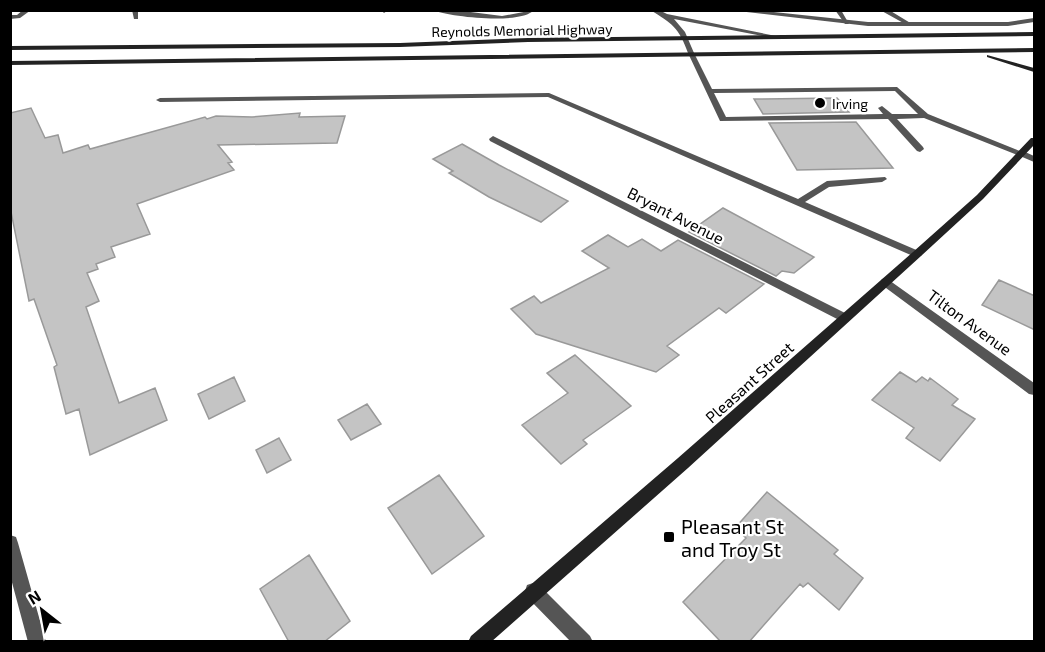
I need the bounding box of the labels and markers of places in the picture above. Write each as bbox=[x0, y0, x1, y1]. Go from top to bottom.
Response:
place label: Irving bbox=[832, 95, 868, 112]
marker: Irving bbox=[813, 96, 827, 110]
place label: Pleasant St and Troy St bbox=[681, 514, 784, 561]
marker: Pleasant St and Troy St bbox=[662, 530, 676, 544]

